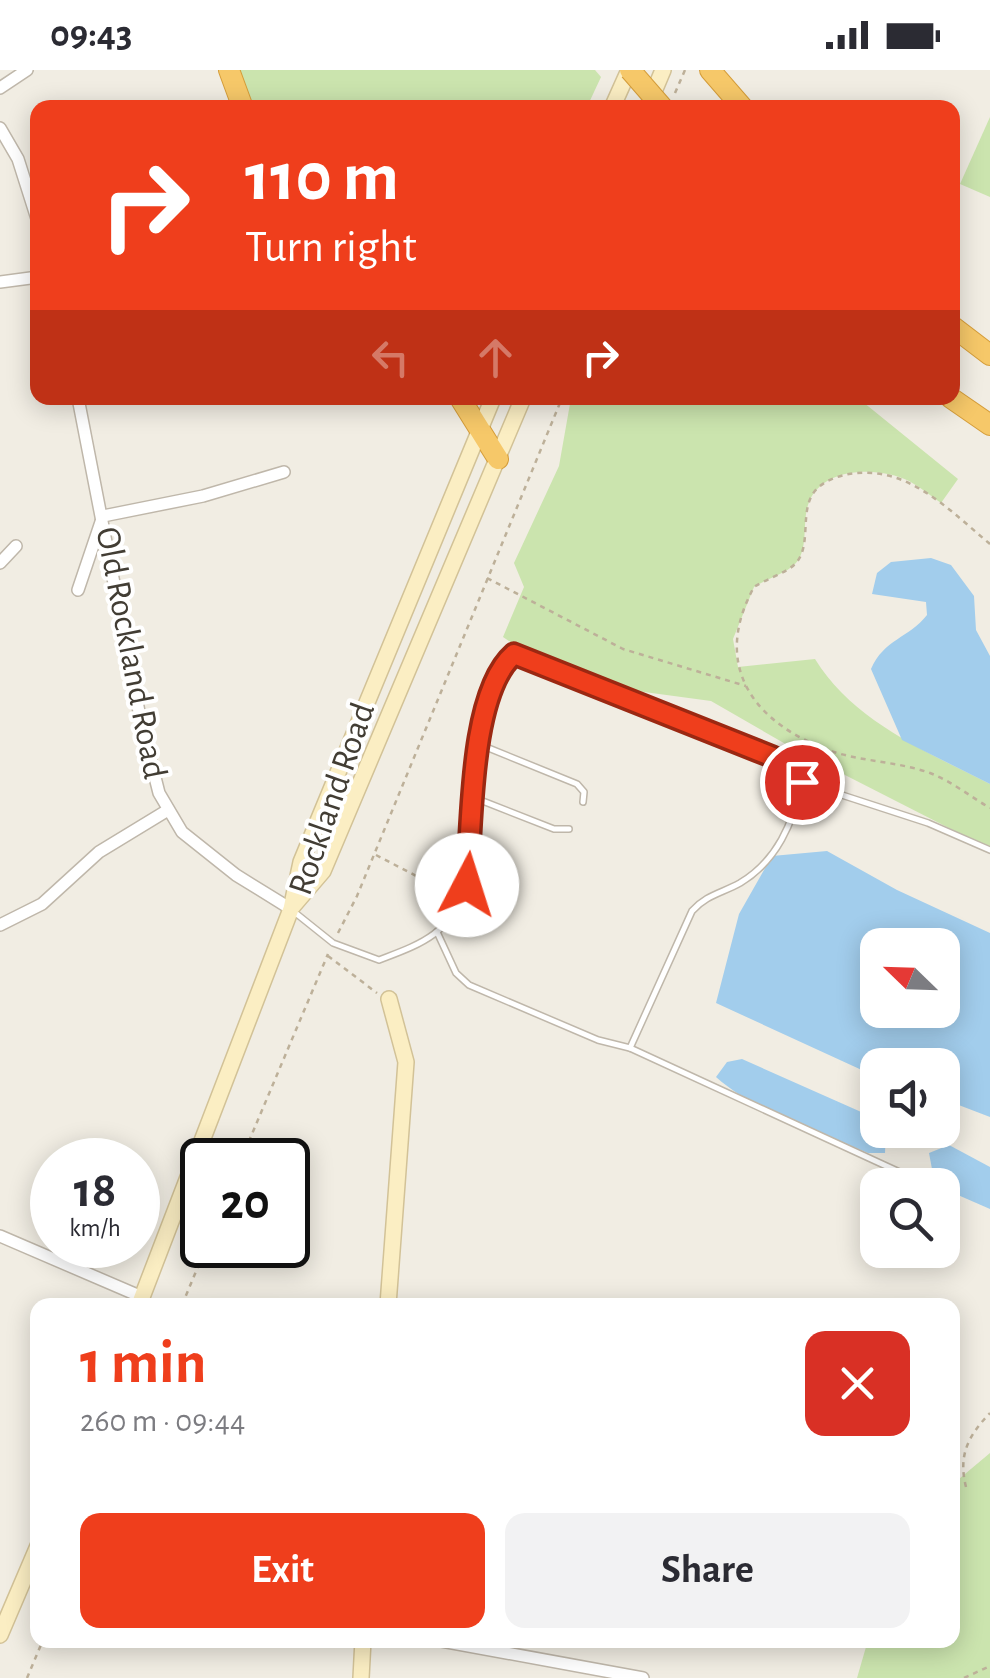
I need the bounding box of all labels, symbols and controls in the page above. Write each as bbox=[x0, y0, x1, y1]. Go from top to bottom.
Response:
text: 09:43 bbox=[50, 16, 132, 54]
icon: right bbox=[80, 140, 210, 270]
text: 110 m bbox=[245, 143, 399, 213]
text: Turn right bbox=[245, 225, 417, 270]
icon: left bbox=[363, 330, 418, 385]
icon: ahead bbox=[468, 330, 523, 385]
icon: right bbox=[573, 330, 628, 385]
street label: Old Rockland Road bbox=[89, 524, 173, 782]
street label: Rockland Road bbox=[283, 698, 381, 900]
pin bbox=[760, 740, 845, 825]
icon: arrive bbox=[775, 755, 830, 810]
position arrow bbox=[415, 833, 519, 937]
north arrow bbox=[860, 928, 960, 1028]
map controls bbox=[860, 928, 960, 1268]
button: sound bbox=[860, 1048, 960, 1148]
speed limit sign: 20 bbox=[180, 1138, 310, 1268]
text: 18 bbox=[74, 1166, 116, 1216]
button: search bbox=[860, 1168, 960, 1268]
text: km/h bbox=[69, 1216, 121, 1241]
button: close bbox=[805, 1331, 910, 1436]
text: 1 min bbox=[80, 1334, 206, 1394]
text: 260 m · 09:44 bbox=[80, 1405, 245, 1437]
button: Exit bbox=[80, 1513, 485, 1628]
button: Share bbox=[505, 1513, 910, 1628]

